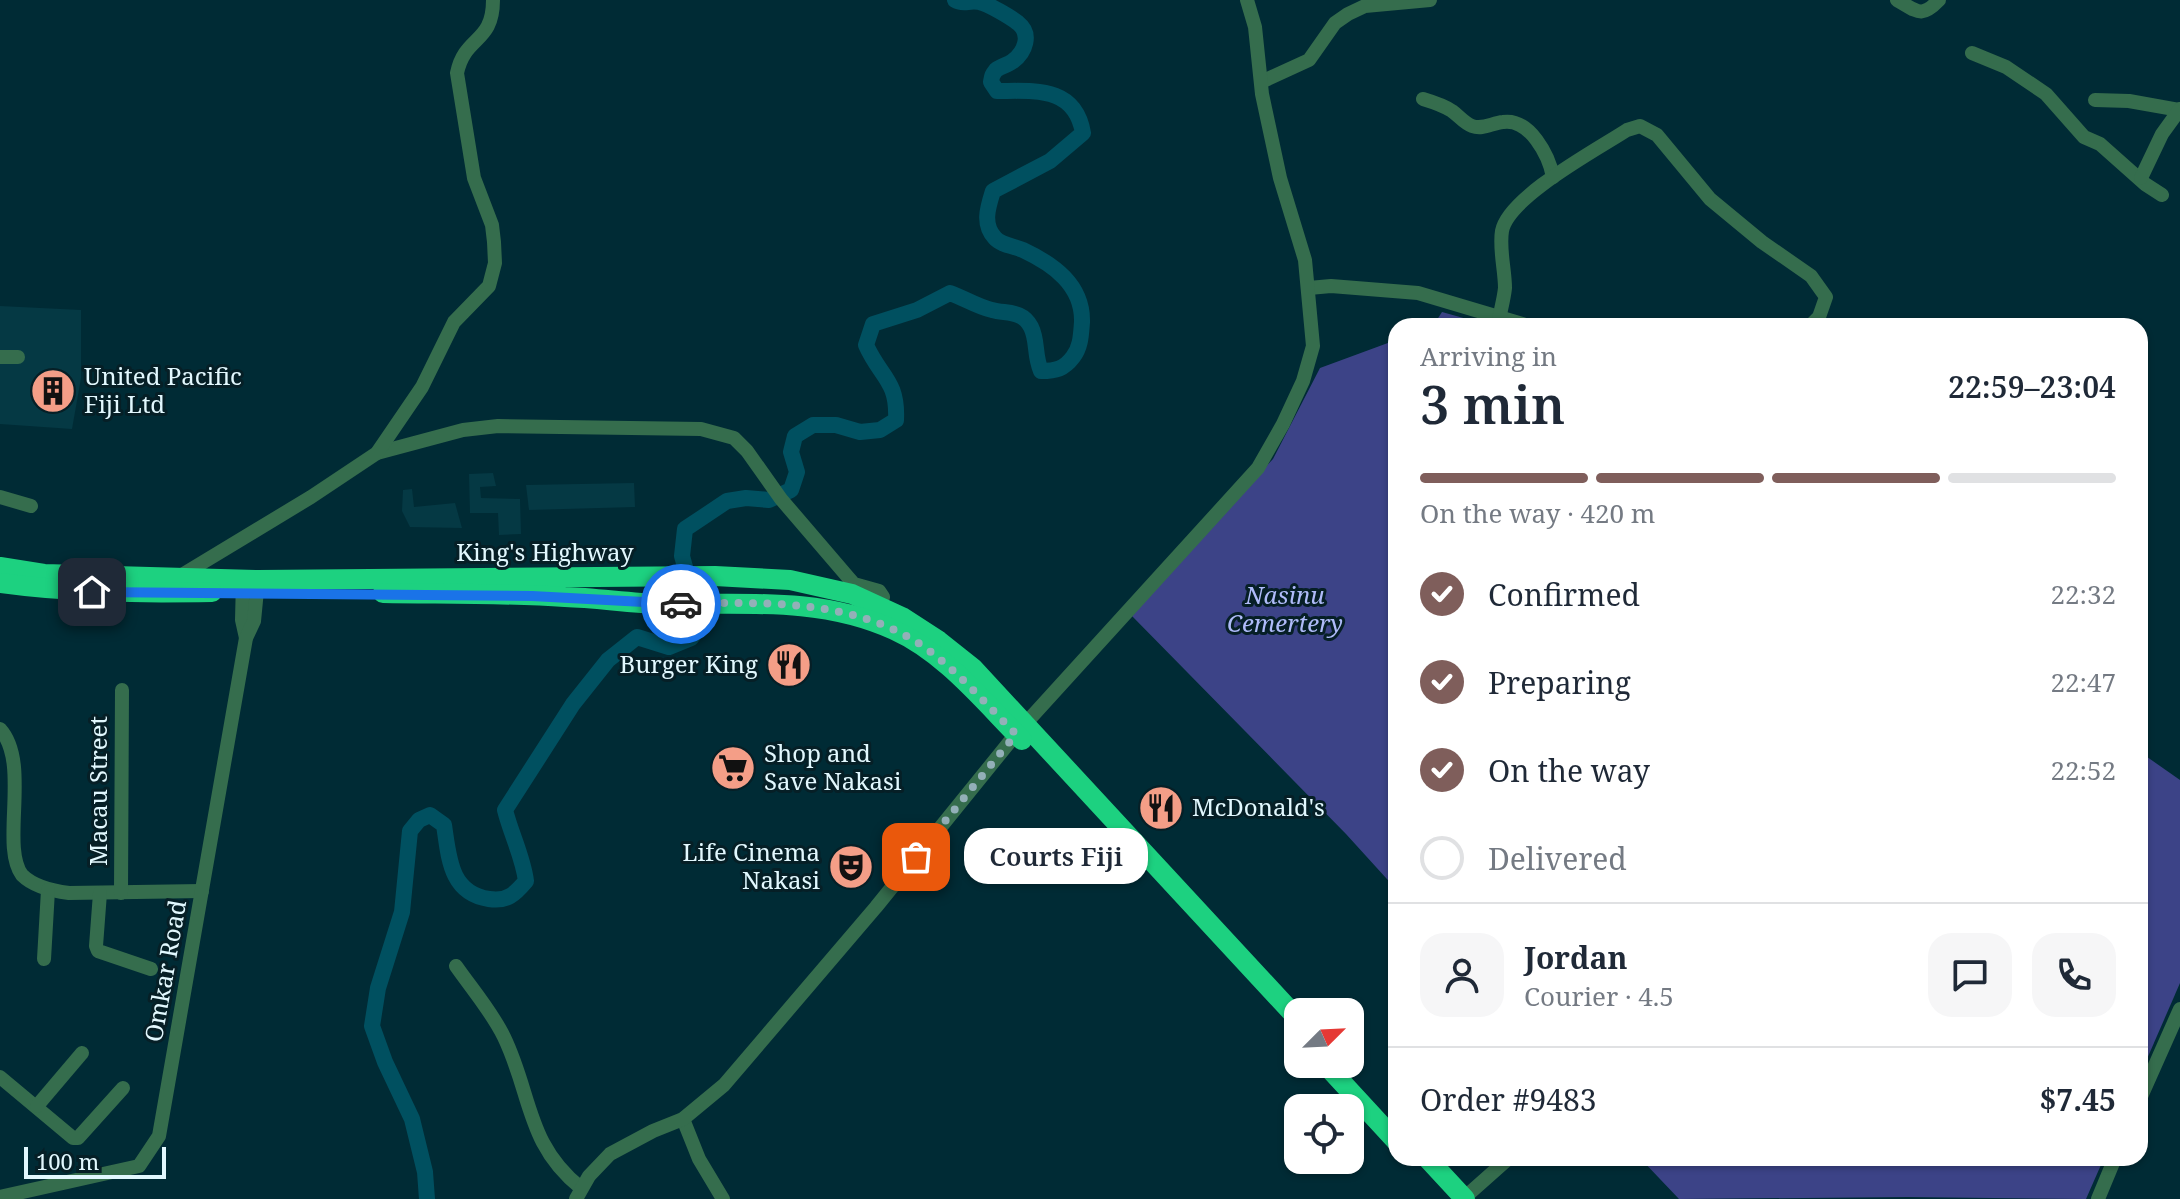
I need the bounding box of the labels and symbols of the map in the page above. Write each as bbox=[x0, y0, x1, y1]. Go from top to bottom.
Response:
place label: United Pacific Fiji Ltd bbox=[84, 359, 242, 420]
building icon: United Pacific Fiji Ltd bbox=[29, 367, 77, 415]
street label: King's Highway bbox=[456, 535, 634, 568]
pin bbox=[58, 558, 126, 626]
courier bbox=[641, 564, 721, 644]
park label: Nasinu Cemertery bbox=[1227, 578, 1343, 639]
restaurant icon: Burger King bbox=[765, 641, 813, 689]
place label: Burger King bbox=[620, 647, 758, 680]
street label: Macau Street bbox=[81, 716, 114, 866]
place label: Shop and Save Nakasi bbox=[764, 736, 902, 797]
supermarket icon: Shop and Save Nakasi bbox=[709, 744, 757, 792]
restaurant icon: McDonald's bbox=[1137, 784, 1185, 832]
place label: McDonald's bbox=[1192, 790, 1325, 823]
pin bbox=[882, 823, 950, 891]
callout: Courts Fiji bbox=[964, 829, 1148, 885]
place label: Life Cinema Nakasi bbox=[683, 835, 820, 896]
theatre icon: Life Cinema Nakasi bbox=[827, 843, 875, 891]
street label: Omkar Road bbox=[136, 897, 193, 1044]
north arrow bbox=[1284, 998, 1364, 1078]
scale bar bbox=[24, 1143, 166, 1179]

